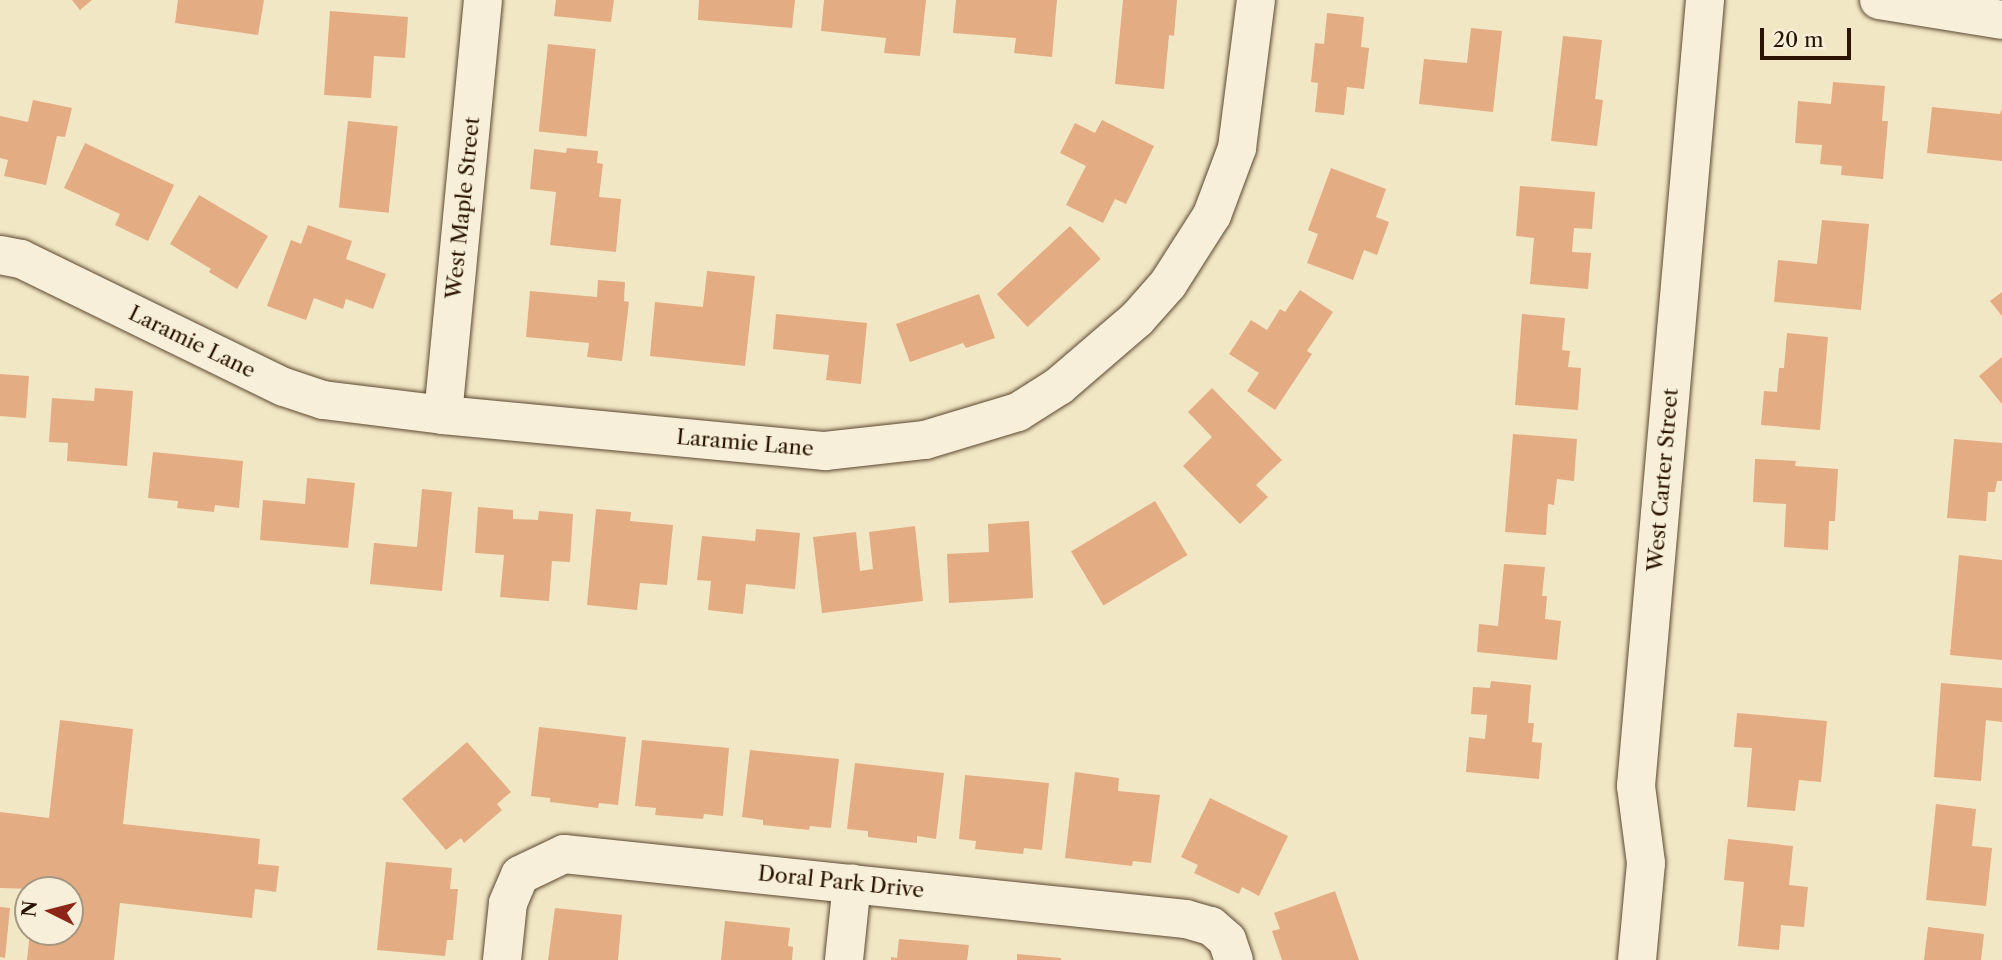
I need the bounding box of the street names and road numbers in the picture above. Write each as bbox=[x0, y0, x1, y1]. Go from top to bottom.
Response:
street label: West Maple Street bbox=[441, 116, 485, 300]
street label: Laramie Lane bbox=[125, 300, 259, 384]
street label: West Carter Street bbox=[1642, 387, 1684, 573]
street label: Laramie Lane bbox=[675, 424, 815, 462]
street label: Doral Park Drive bbox=[756, 861, 926, 903]

